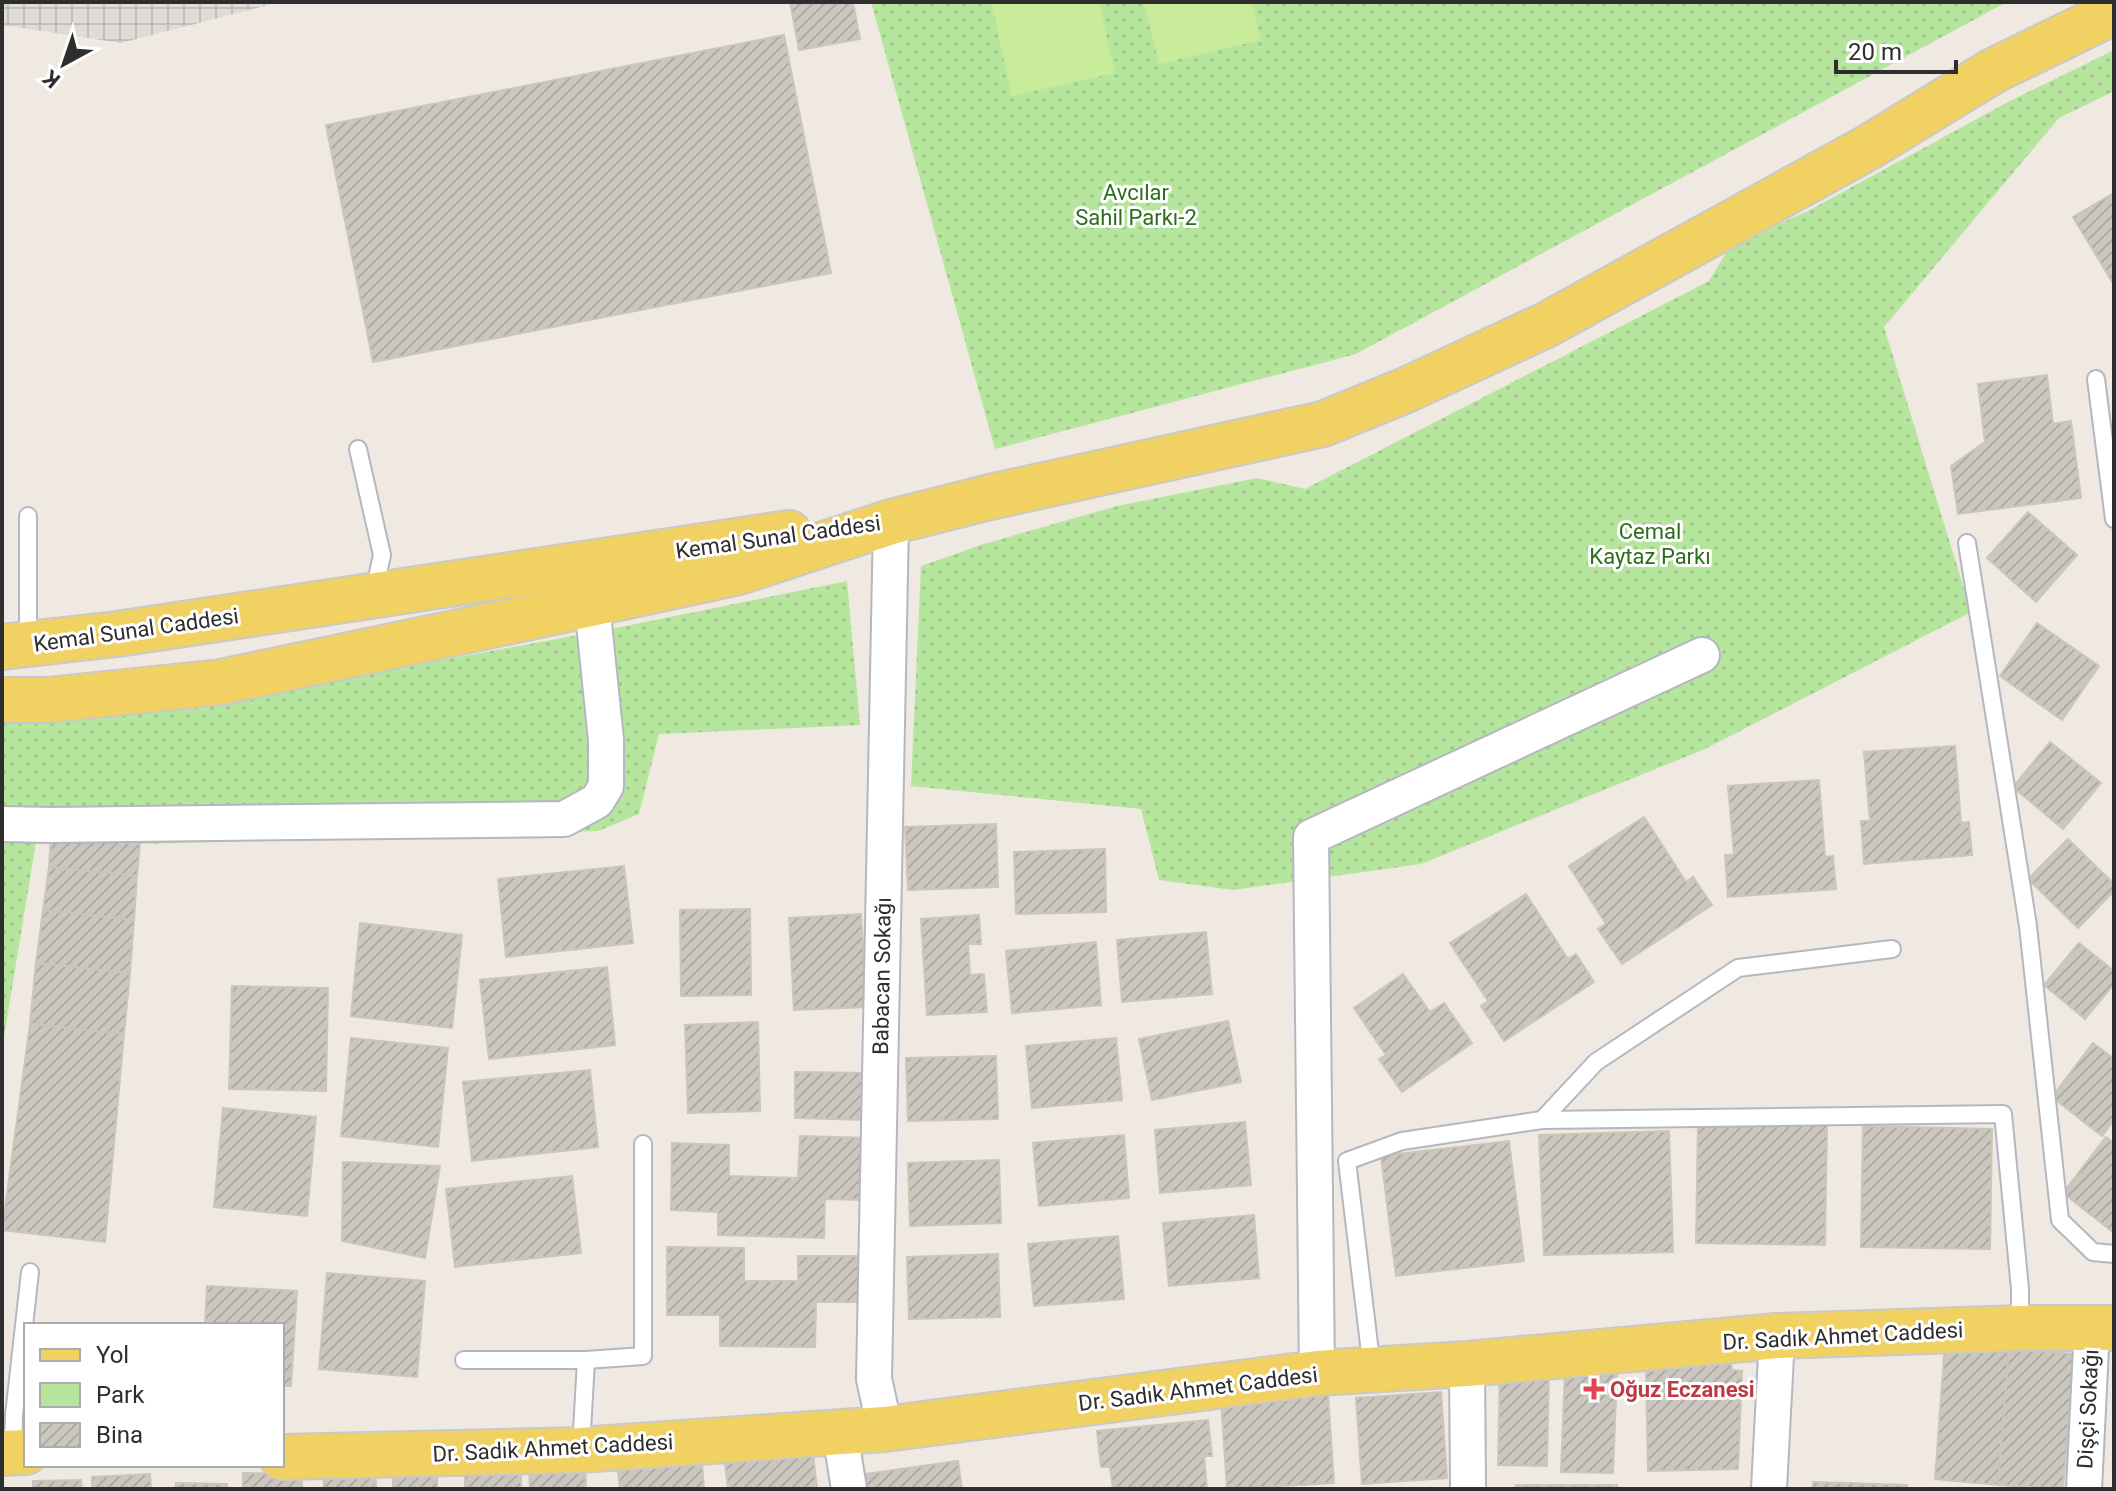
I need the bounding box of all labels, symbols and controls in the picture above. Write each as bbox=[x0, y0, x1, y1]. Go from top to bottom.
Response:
north arrow bbox=[24, 24, 104, 104]
scale bar bbox=[1836, 24, 1956, 74]
text: 20 m bbox=[1848, 38, 1902, 66]
text: K bbox=[37, 64, 65, 93]
park label: Avcılar Sahil Parkı-2 bbox=[1075, 180, 1197, 230]
street label: Kemal Sunal Caddesi bbox=[674, 510, 882, 564]
park label: Cemal Kaytaz Parkı bbox=[1589, 519, 1711, 569]
street label: Kemal Sunal Caddesi bbox=[32, 603, 240, 657]
street label: Babacan Sokağı bbox=[868, 897, 896, 1055]
street label: Dr. Sadık Ahmet Caddesi bbox=[1722, 1317, 1964, 1355]
legend bbox=[24, 1323, 284, 1467]
text: Yol bbox=[96, 1341, 129, 1369]
street label: Dişçi Sokağı bbox=[2072, 1348, 2104, 1470]
street label: Dr. Sadık Ahmet Caddesi bbox=[1077, 1362, 1319, 1416]
place label: Oğuz Eczanesi bbox=[1610, 1377, 1755, 1402]
marker: Oğuz Eczanesi bbox=[1585, 1380, 1603, 1398]
text: Park bbox=[96, 1381, 145, 1409]
text: Bina bbox=[96, 1421, 143, 1449]
street label: Dr. Sadık Ahmet Caddesi bbox=[432, 1429, 674, 1467]

